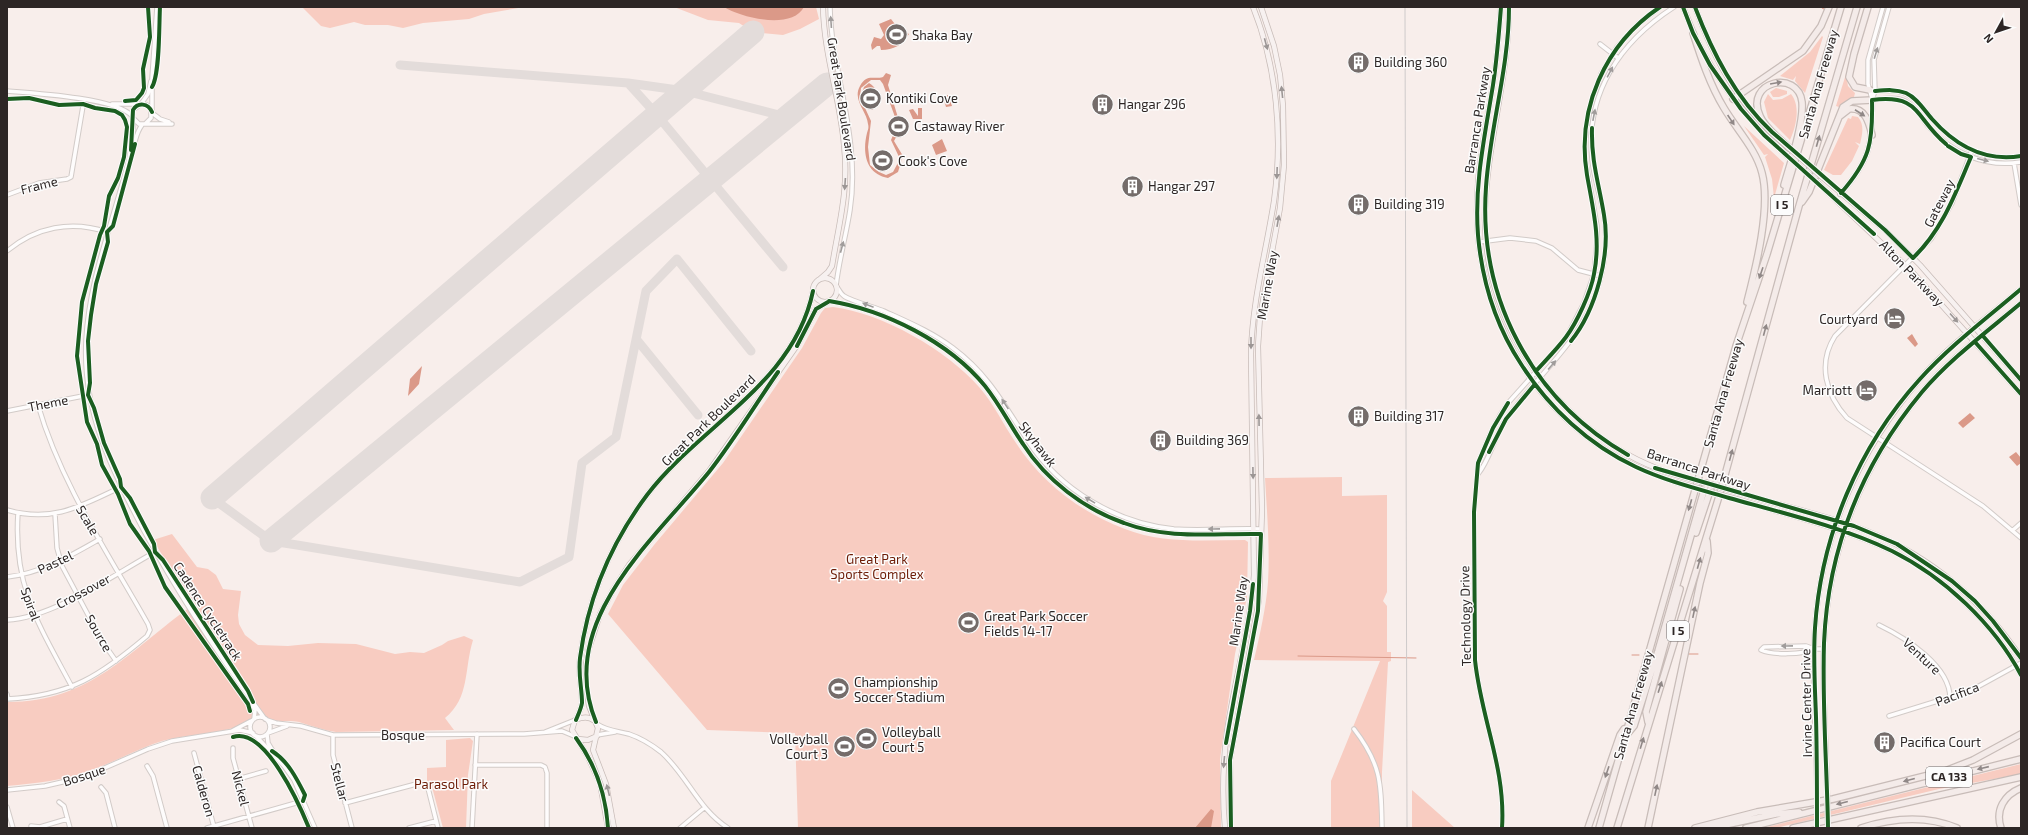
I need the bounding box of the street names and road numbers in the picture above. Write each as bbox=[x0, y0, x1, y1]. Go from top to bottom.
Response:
street label: Santa Ana Freeway bbox=[1795, 27, 1841, 140]
street label: Great Park Boulevard bbox=[824, 36, 860, 162]
street label: Barranca Parkway bbox=[1461, 65, 1493, 175]
street label: Frame bbox=[19, 173, 59, 197]
street label: Gateway bbox=[1920, 176, 1958, 230]
road number: I 5 bbox=[1771, 195, 1793, 215]
street label: Alton Parkway bbox=[1876, 237, 1948, 310]
street label: Marine Way bbox=[1253, 249, 1281, 321]
street label: Santa Ana Freeway bbox=[1700, 336, 1746, 449]
street label: Great Park Boulevard bbox=[658, 371, 758, 469]
street label: Theme bbox=[27, 391, 69, 415]
street label: Skyhawk bbox=[1016, 418, 1061, 470]
street label: Barranca Parkway bbox=[1645, 445, 1753, 493]
street label: Scale bbox=[73, 502, 103, 538]
street label: Pastel bbox=[35, 547, 75, 577]
street label: Cadence Cycletrack bbox=[170, 559, 246, 664]
street label: Technology Drive bbox=[1456, 565, 1474, 667]
street label: Crossover bbox=[53, 570, 113, 612]
street label: Marine Way bbox=[1225, 575, 1251, 647]
street label: Spiral bbox=[18, 585, 44, 623]
street label: Source bbox=[82, 612, 116, 654]
road number: I 5 bbox=[1667, 621, 1689, 641]
street label: Venture bbox=[1900, 634, 1944, 678]
street label: Santa Ana Freeway bbox=[1610, 648, 1656, 761]
street label: Irvine Center Drive bbox=[1797, 648, 1815, 758]
street label: Pacifica bbox=[1933, 678, 1981, 710]
street label: Bosque bbox=[381, 727, 425, 743]
street label: Bosque bbox=[61, 761, 107, 789]
street label: Stellar bbox=[327, 761, 353, 803]
street label: Calderon bbox=[189, 763, 219, 819]
road number: CA 133 bbox=[1926, 767, 1972, 787]
street label: Nickel bbox=[229, 769, 253, 808]

